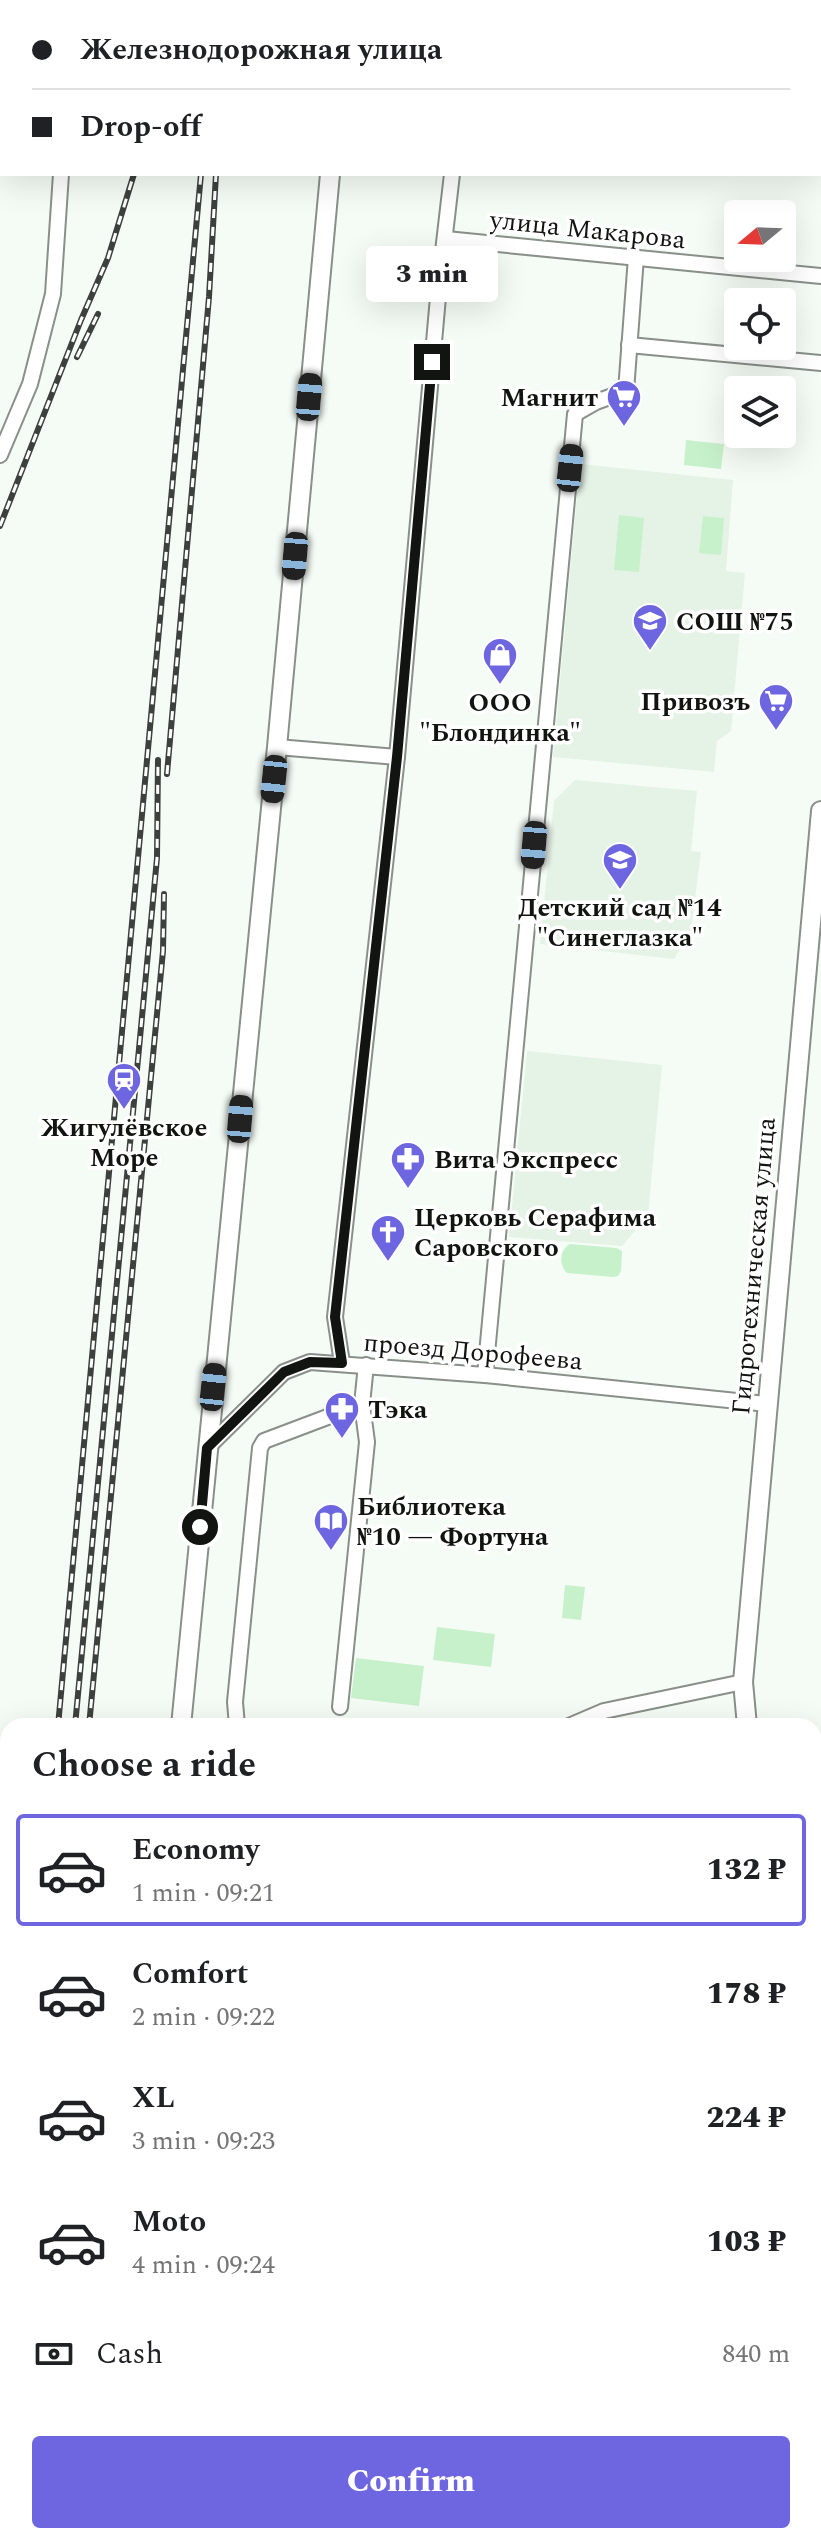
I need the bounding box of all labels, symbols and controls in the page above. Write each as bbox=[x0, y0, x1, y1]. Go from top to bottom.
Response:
text: Железнодорожная улица bbox=[80, 27, 442, 73]
text: Drop-off bbox=[80, 104, 201, 150]
street label: улица Макарова bbox=[487, 200, 688, 260]
north arrow bbox=[724, 200, 796, 272]
map controls bbox=[724, 200, 796, 448]
callout: 3 min bbox=[366, 246, 498, 302]
text: 3 min bbox=[396, 254, 468, 294]
button: locate bbox=[724, 288, 796, 360]
route end bbox=[414, 344, 450, 380]
car bbox=[295, 372, 323, 422]
button: layers bbox=[724, 376, 796, 448]
place label: Магнит bbox=[501, 378, 598, 418]
supermarket icon: Магнит bbox=[605, 378, 643, 428]
car bbox=[556, 443, 584, 493]
car bbox=[281, 531, 309, 581]
school or university icon: СОШ №75 bbox=[631, 602, 669, 652]
place label: СОШ №75 bbox=[676, 602, 794, 642]
shop icon: ООО "Блондинка" bbox=[481, 636, 519, 686]
place label: Привозъ bbox=[641, 682, 750, 722]
supermarket icon: Привозъ bbox=[757, 682, 795, 732]
place label: ООО "Блондинка" bbox=[419, 683, 581, 753]
car bbox=[260, 754, 288, 804]
car bbox=[520, 820, 548, 870]
school or university icon: Детский сад №14 "Синеглазка" bbox=[601, 841, 639, 891]
place label: Детский сад №14 "Синеглазка" bbox=[518, 888, 722, 958]
station icon: Жигулёвское Море bbox=[105, 1061, 143, 1111]
car bbox=[226, 1094, 254, 1144]
place label: Жигулёвское Море bbox=[41, 1108, 207, 1178]
street label: Гидротехническая улица bbox=[721, 1115, 787, 1416]
pharmacy icon: Вита Экспресс bbox=[389, 1140, 427, 1190]
place label: Вита Экспресс bbox=[434, 1140, 618, 1180]
place label: Церковь Серафима Саровского bbox=[414, 1198, 657, 1268]
church icon: Церковь Серафима Саровского bbox=[369, 1213, 407, 1263]
street label: проезд Дорофеева bbox=[362, 1322, 585, 1382]
car bbox=[199, 1362, 227, 1412]
pharmacy icon: Тэка bbox=[323, 1390, 361, 1440]
place label: Тэка bbox=[368, 1390, 428, 1430]
place label: Библиотека №10 — Фортуна bbox=[357, 1487, 549, 1557]
library icon: Библиотека №10 — Фортуна bbox=[312, 1502, 350, 1552]
route start bbox=[182, 1509, 218, 1545]
text: Choose a ride bbox=[32, 1738, 256, 1793]
text: Economy bbox=[132, 1827, 259, 1873]
icon: car bbox=[36, 1834, 108, 1906]
text: 132 ₽ bbox=[707, 1847, 786, 1893]
text: 1 min · 09:21 bbox=[132, 1873, 275, 1913]
text: Comfort bbox=[132, 1951, 248, 1997]
icon: car bbox=[36, 1958, 108, 2030]
text: 178 ₽ bbox=[707, 1971, 786, 2017]
text: 2 min · 09:22 bbox=[132, 1997, 275, 2037]
text: XL bbox=[132, 2075, 175, 2121]
icon: car bbox=[36, 2082, 108, 2154]
text: 224 ₽ bbox=[707, 2095, 786, 2141]
text: 3 min · 09:23 bbox=[132, 2121, 275, 2161]
text: Moto bbox=[132, 2199, 206, 2245]
icon: car bbox=[36, 2206, 108, 2278]
text: 103 ₽ bbox=[707, 2219, 786, 2265]
text: 4 min · 09:24 bbox=[132, 2245, 275, 2285]
text: Cash bbox=[96, 2331, 163, 2377]
icon: cash bbox=[32, 2332, 76, 2376]
text: 840 m bbox=[722, 2334, 790, 2374]
button: Confirm bbox=[32, 2436, 790, 2528]

